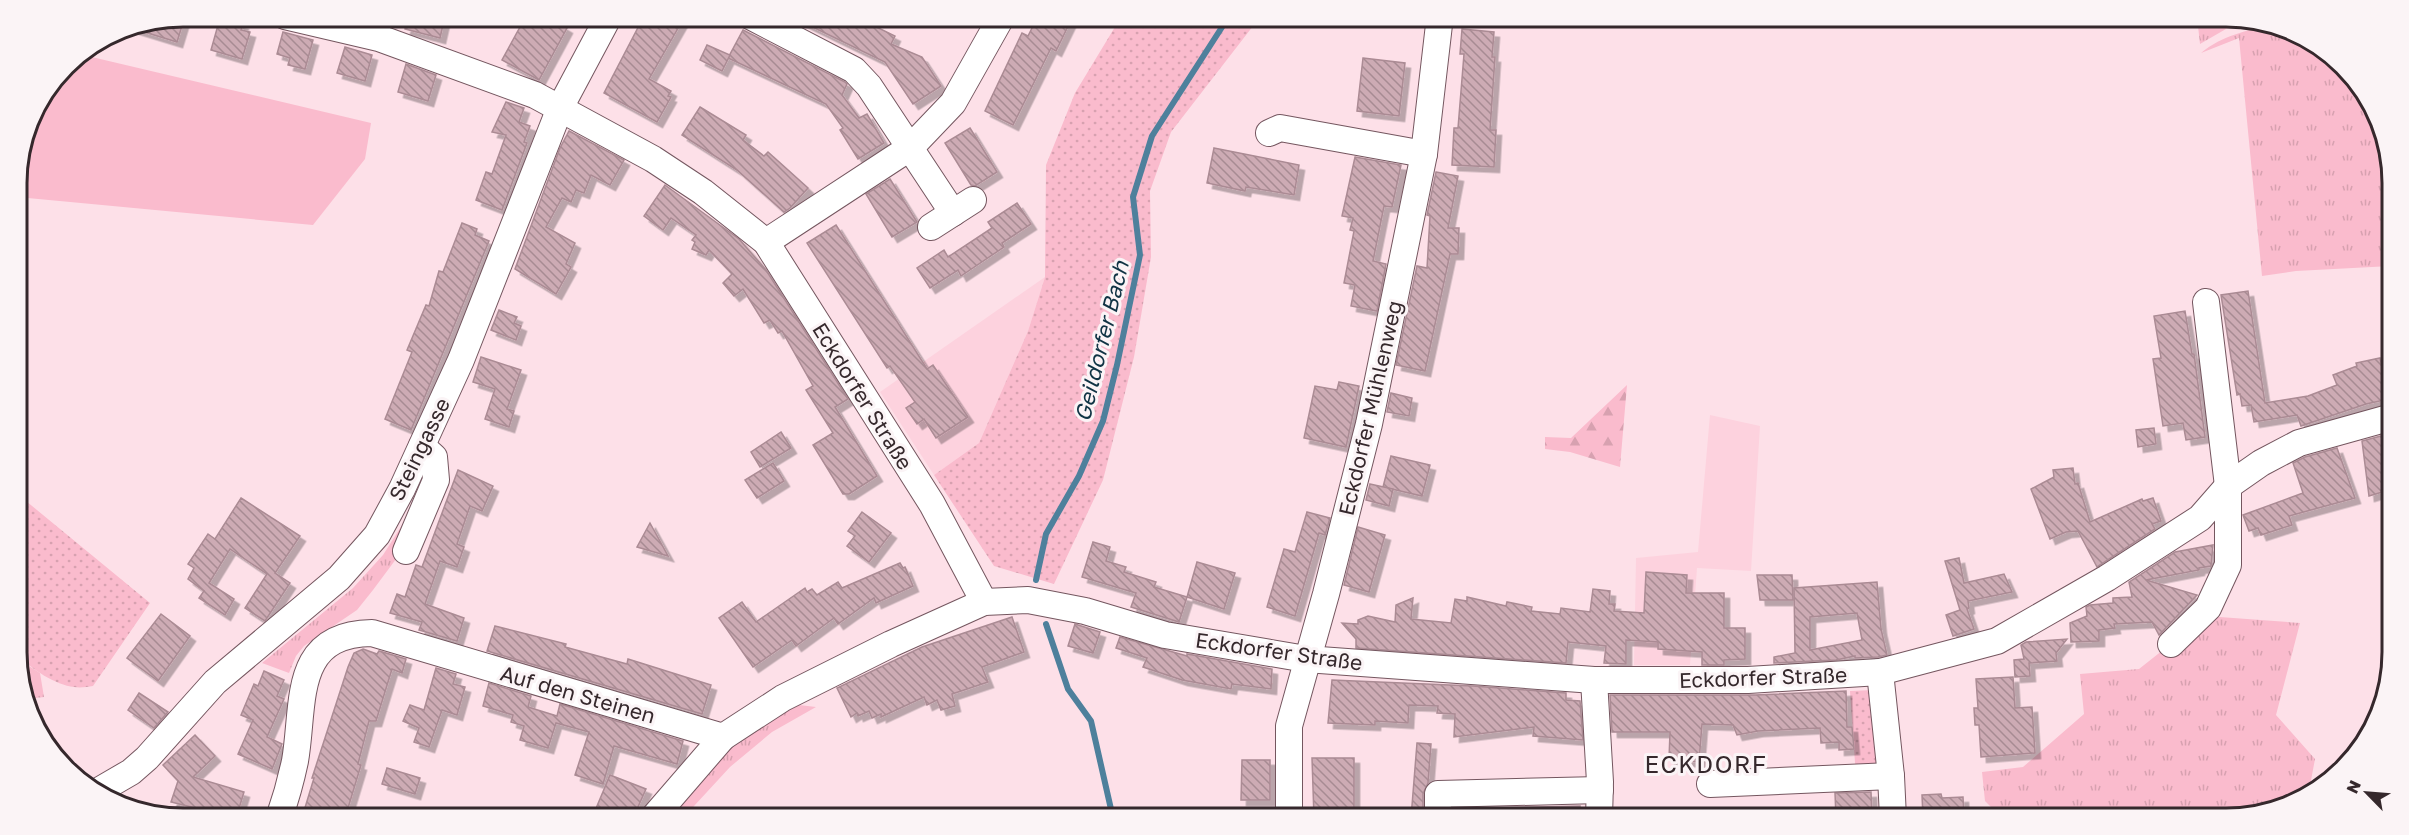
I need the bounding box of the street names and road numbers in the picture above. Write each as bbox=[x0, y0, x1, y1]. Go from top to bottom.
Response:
street label: Eckdorfer Mühlenweg bbox=[1333, 298, 1407, 518]
street label: Eckdorfer Straße bbox=[807, 318, 919, 474]
street label: Steingasse bbox=[383, 393, 455, 505]
street label: Eckdorfer Straße bbox=[1194, 626, 1364, 676]
street label: Auf den Steinen bbox=[498, 659, 658, 729]
street label: Eckdorfer Straße bbox=[1678, 661, 1848, 693]

